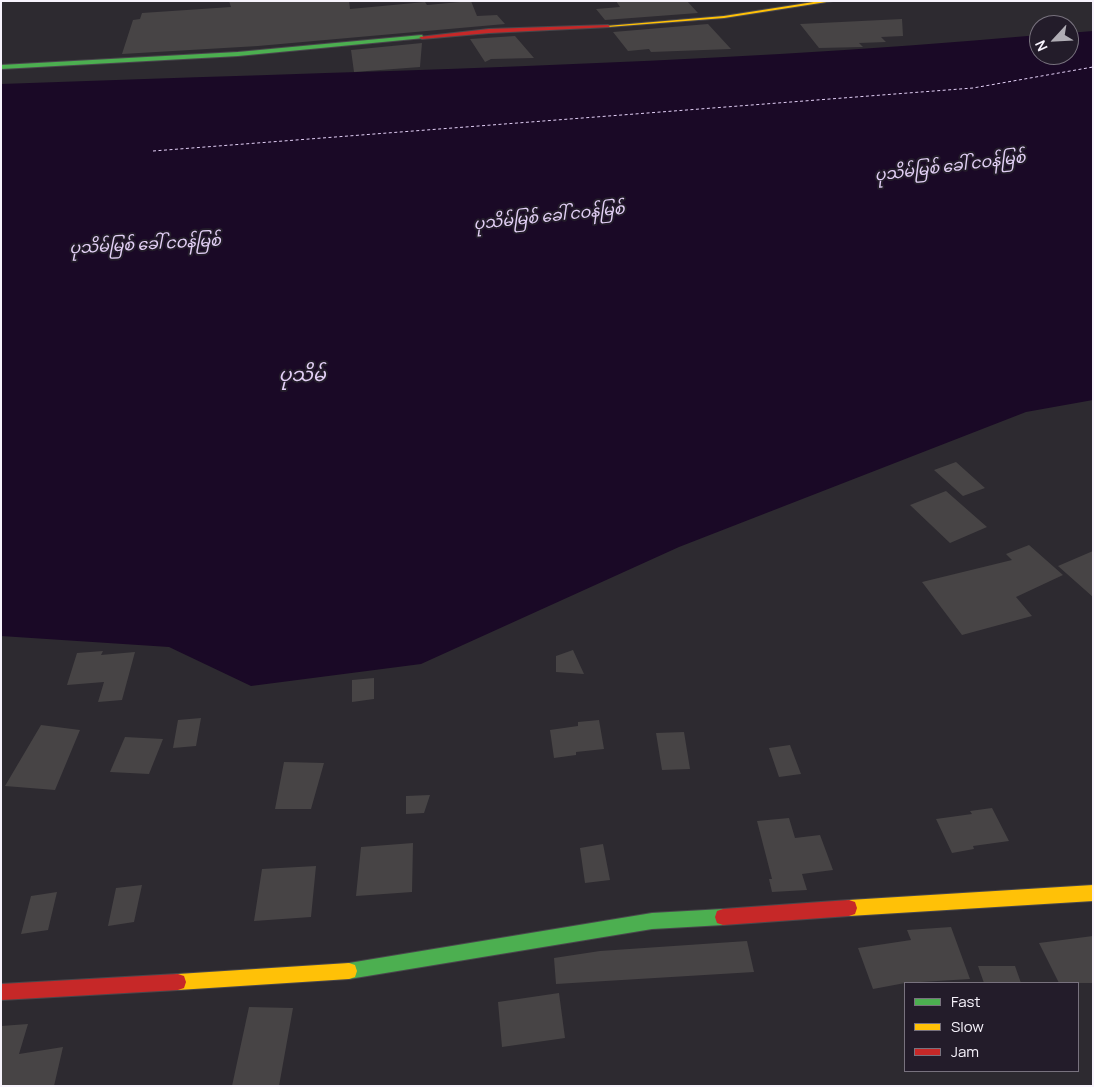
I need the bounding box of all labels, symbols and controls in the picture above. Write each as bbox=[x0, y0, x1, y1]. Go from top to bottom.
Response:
north arrow bbox=[1029, 15, 1079, 65]
text: N bbox=[1030, 38, 1052, 55]
water label: ပုသိမ်မြစ် ခေါ် ငဝန်မြစ် bbox=[873, 148, 1027, 186]
water label: ပုသိမ်မြစ် ခေါ် ငဝန်မြစ် bbox=[472, 200, 626, 234]
water label: ပုသိမ်မြစ် ခေါ် ငဝန်မြစ် bbox=[69, 231, 221, 259]
water label: ပုသိမ် bbox=[278, 365, 326, 387]
legend bbox=[904, 982, 1079, 1072]
text: Fast bbox=[951, 991, 980, 1012]
text: Slow bbox=[951, 1016, 984, 1037]
text: Jam bbox=[951, 1041, 979, 1062]

